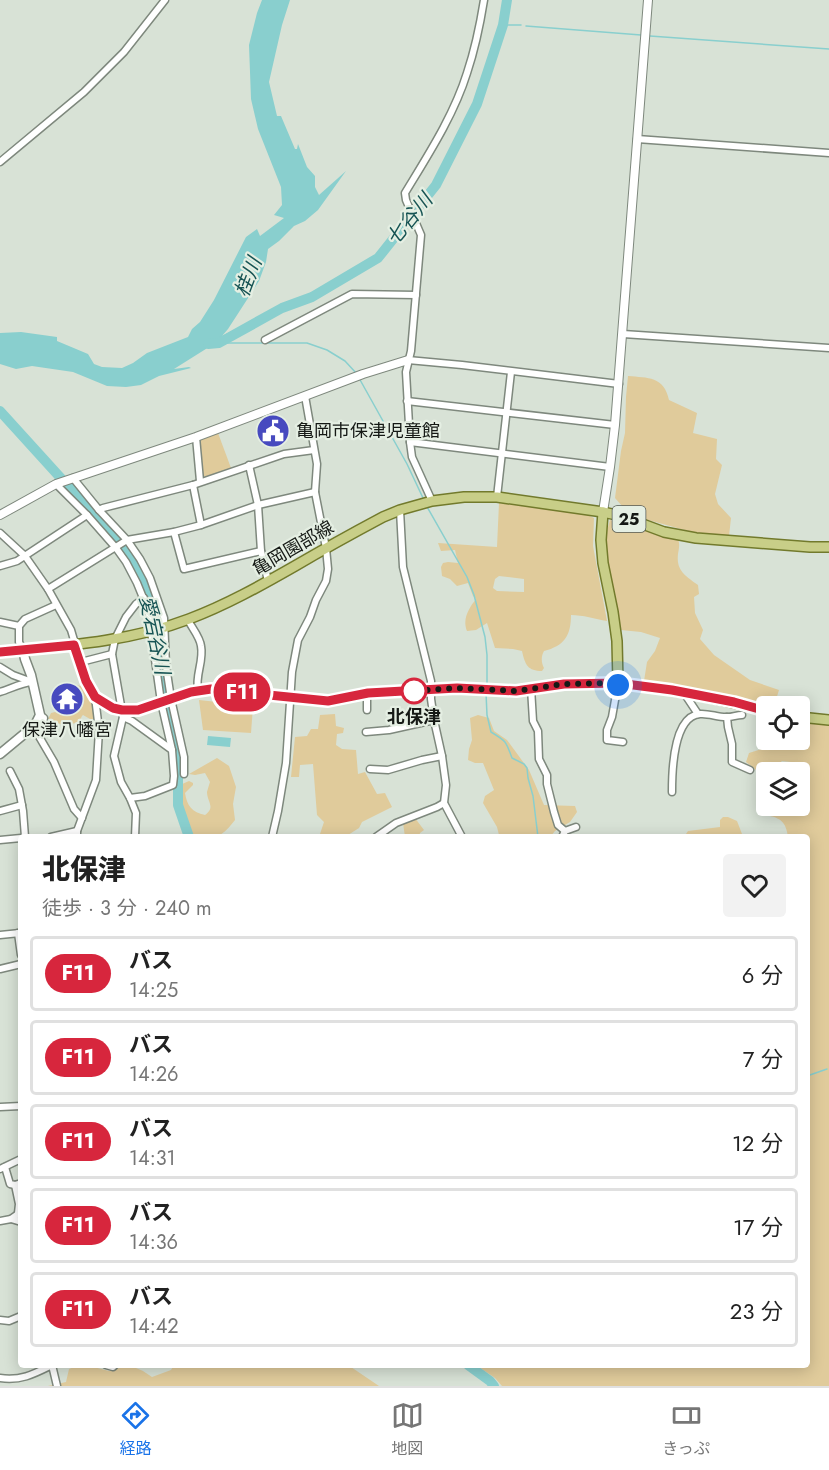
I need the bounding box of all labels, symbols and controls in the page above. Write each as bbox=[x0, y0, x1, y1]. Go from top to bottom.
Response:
water label: 七谷川 bbox=[379, 185, 441, 252]
water label: 桂川 bbox=[228, 251, 270, 301]
public building icon: 亀岡市保津児童館 bbox=[255, 413, 291, 449]
place label: 亀岡市保津児童館 bbox=[296, 418, 440, 444]
road number: 25 bbox=[612, 506, 646, 532]
street label: 亀岡園部線 bbox=[248, 514, 338, 582]
water label: 愛宕谷川 bbox=[132, 593, 177, 679]
your location bbox=[603, 670, 633, 700]
line badge: F11 bbox=[208, 672, 276, 712]
text: F11 bbox=[226, 677, 259, 707]
marker: 北保津 bbox=[401, 678, 427, 704]
temple icon: 保津八幡宮 bbox=[49, 681, 85, 717]
map controls bbox=[756, 696, 810, 816]
button: locate bbox=[756, 696, 810, 750]
place label: 北保津 bbox=[387, 704, 441, 730]
place label: 保津八幡宮 bbox=[22, 717, 112, 743]
button: layers bbox=[756, 762, 810, 816]
text: 北保津 bbox=[42, 849, 126, 890]
button: heart bbox=[723, 854, 786, 917]
text: 徒歩 · 3 分 · 240 m bbox=[42, 894, 212, 923]
text: バス bbox=[129, 944, 173, 976]
text: F11 bbox=[62, 958, 95, 988]
text: 6 分 bbox=[742, 959, 783, 991]
text: 14:25 bbox=[129, 976, 178, 1005]
text: バス bbox=[129, 1028, 173, 1060]
text: F11 bbox=[62, 1042, 95, 1072]
text: 7 分 bbox=[743, 1043, 783, 1075]
text: 14:26 bbox=[129, 1060, 179, 1089]
text: バス bbox=[129, 1112, 173, 1144]
text: F11 bbox=[62, 1126, 95, 1156]
text: 12 分 bbox=[732, 1127, 783, 1159]
text: 14:31 bbox=[129, 1144, 176, 1173]
text: バス bbox=[129, 1196, 173, 1228]
text: F11 bbox=[62, 1210, 95, 1240]
text: 17 分 bbox=[733, 1211, 783, 1243]
text: 14:36 bbox=[129, 1228, 178, 1257]
text: バス bbox=[129, 1280, 173, 1312]
text: F11 bbox=[62, 1294, 95, 1324]
text: 23 分 bbox=[730, 1295, 783, 1327]
text: 14:42 bbox=[129, 1312, 179, 1341]
tab: 経路 bbox=[119, 1399, 152, 1460]
tab: 地図 bbox=[391, 1399, 424, 1460]
tab: きっぷ bbox=[662, 1399, 710, 1460]

